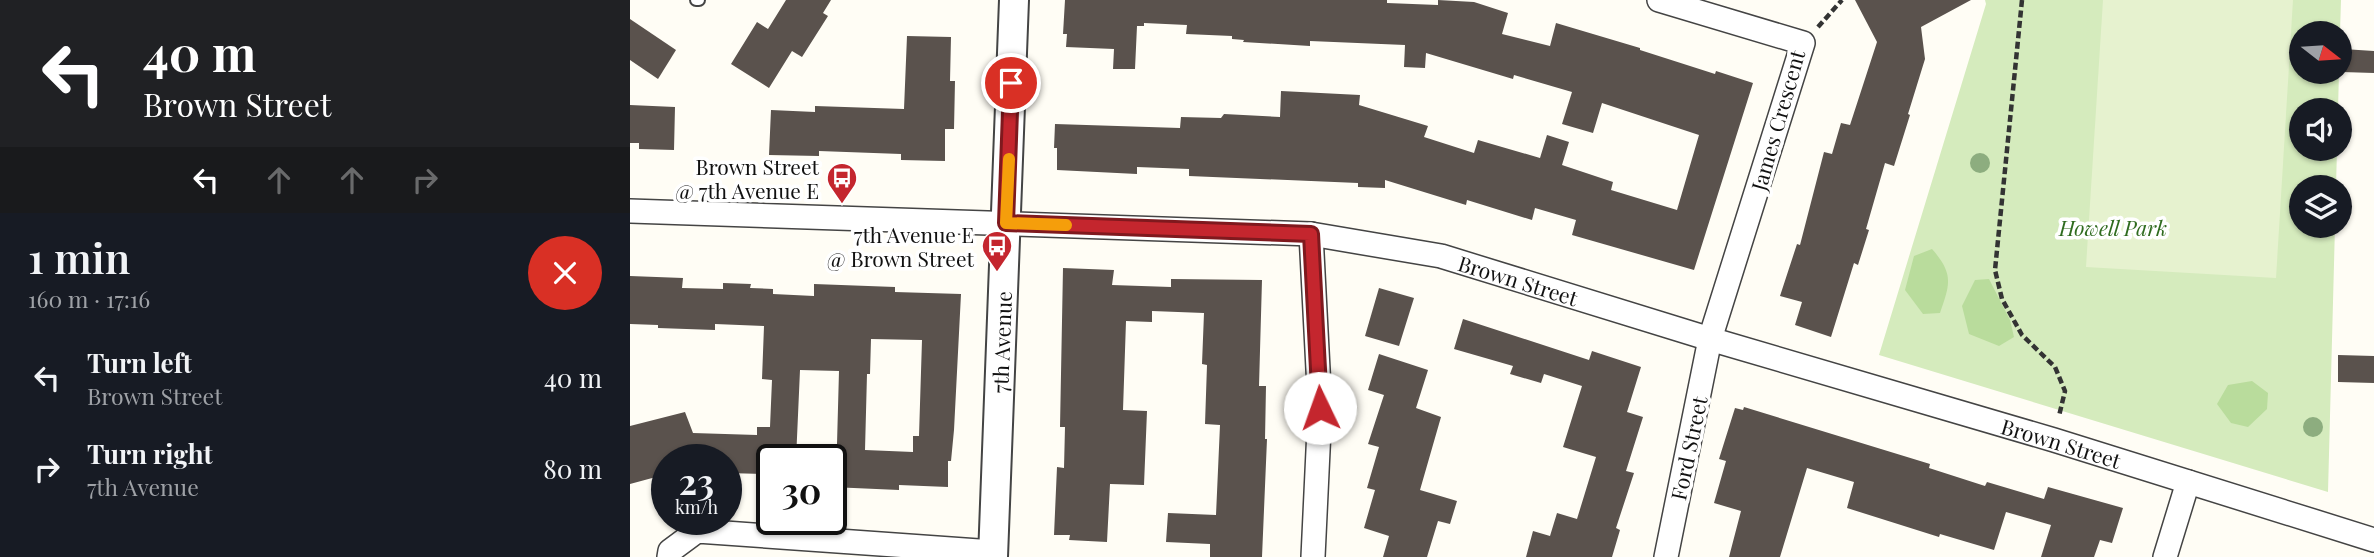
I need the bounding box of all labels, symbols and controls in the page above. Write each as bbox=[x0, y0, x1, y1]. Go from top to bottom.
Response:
text: 40 m bbox=[143, 19, 256, 84]
north arrow bbox=[2289, 21, 2352, 84]
map controls bbox=[2289, 21, 2352, 238]
icon: left bbox=[28, 28, 119, 119]
street label: James Crescent bbox=[1743, 46, 1811, 194]
pin bbox=[981, 53, 1041, 113]
icon: arrive bbox=[992, 64, 1030, 102]
text: Brown Street bbox=[143, 82, 331, 125]
button: sound bbox=[2289, 98, 2352, 161]
place label: Brown Street @ 7th Avenue E bbox=[675, 152, 820, 204]
icon: left bbox=[187, 161, 225, 199]
icon: ahead bbox=[260, 161, 298, 199]
icon: ahead bbox=[333, 161, 371, 199]
icon: right bbox=[406, 161, 444, 199]
bus stop icon: Brown Street @ 7th Avenue E bbox=[825, 161, 859, 205]
button: layers bbox=[2289, 175, 2352, 238]
park label: Howell Park bbox=[2058, 213, 2167, 241]
place label: 7th Avenue E @ Brown Street bbox=[827, 220, 975, 272]
text: 1 min bbox=[28, 229, 130, 285]
bus stop icon: 7th Avenue E @ Brown Street bbox=[980, 229, 1014, 273]
button: close bbox=[528, 236, 602, 310]
street label: Brown Street bbox=[1455, 248, 1582, 312]
text: 160 m · 17:16 bbox=[28, 283, 150, 314]
street label: 7th Avenue bbox=[985, 291, 1017, 394]
text: Turn left bbox=[87, 345, 192, 380]
icon: left bbox=[28, 359, 66, 397]
text: 40 m bbox=[544, 360, 602, 395]
position arrow bbox=[1283, 371, 1357, 445]
text: Brown Street bbox=[87, 380, 222, 411]
street label: Ford Street bbox=[1663, 393, 1713, 503]
street label: Brown Street bbox=[1998, 411, 2125, 474]
text: Turn right bbox=[87, 436, 213, 471]
speed limit sign: 30 bbox=[756, 444, 847, 535]
icon: right bbox=[28, 450, 66, 488]
text: 80 m bbox=[543, 451, 602, 486]
text: 23 bbox=[679, 457, 714, 504]
text: 7th Avenue bbox=[87, 471, 199, 502]
text: km/h bbox=[675, 495, 718, 519]

